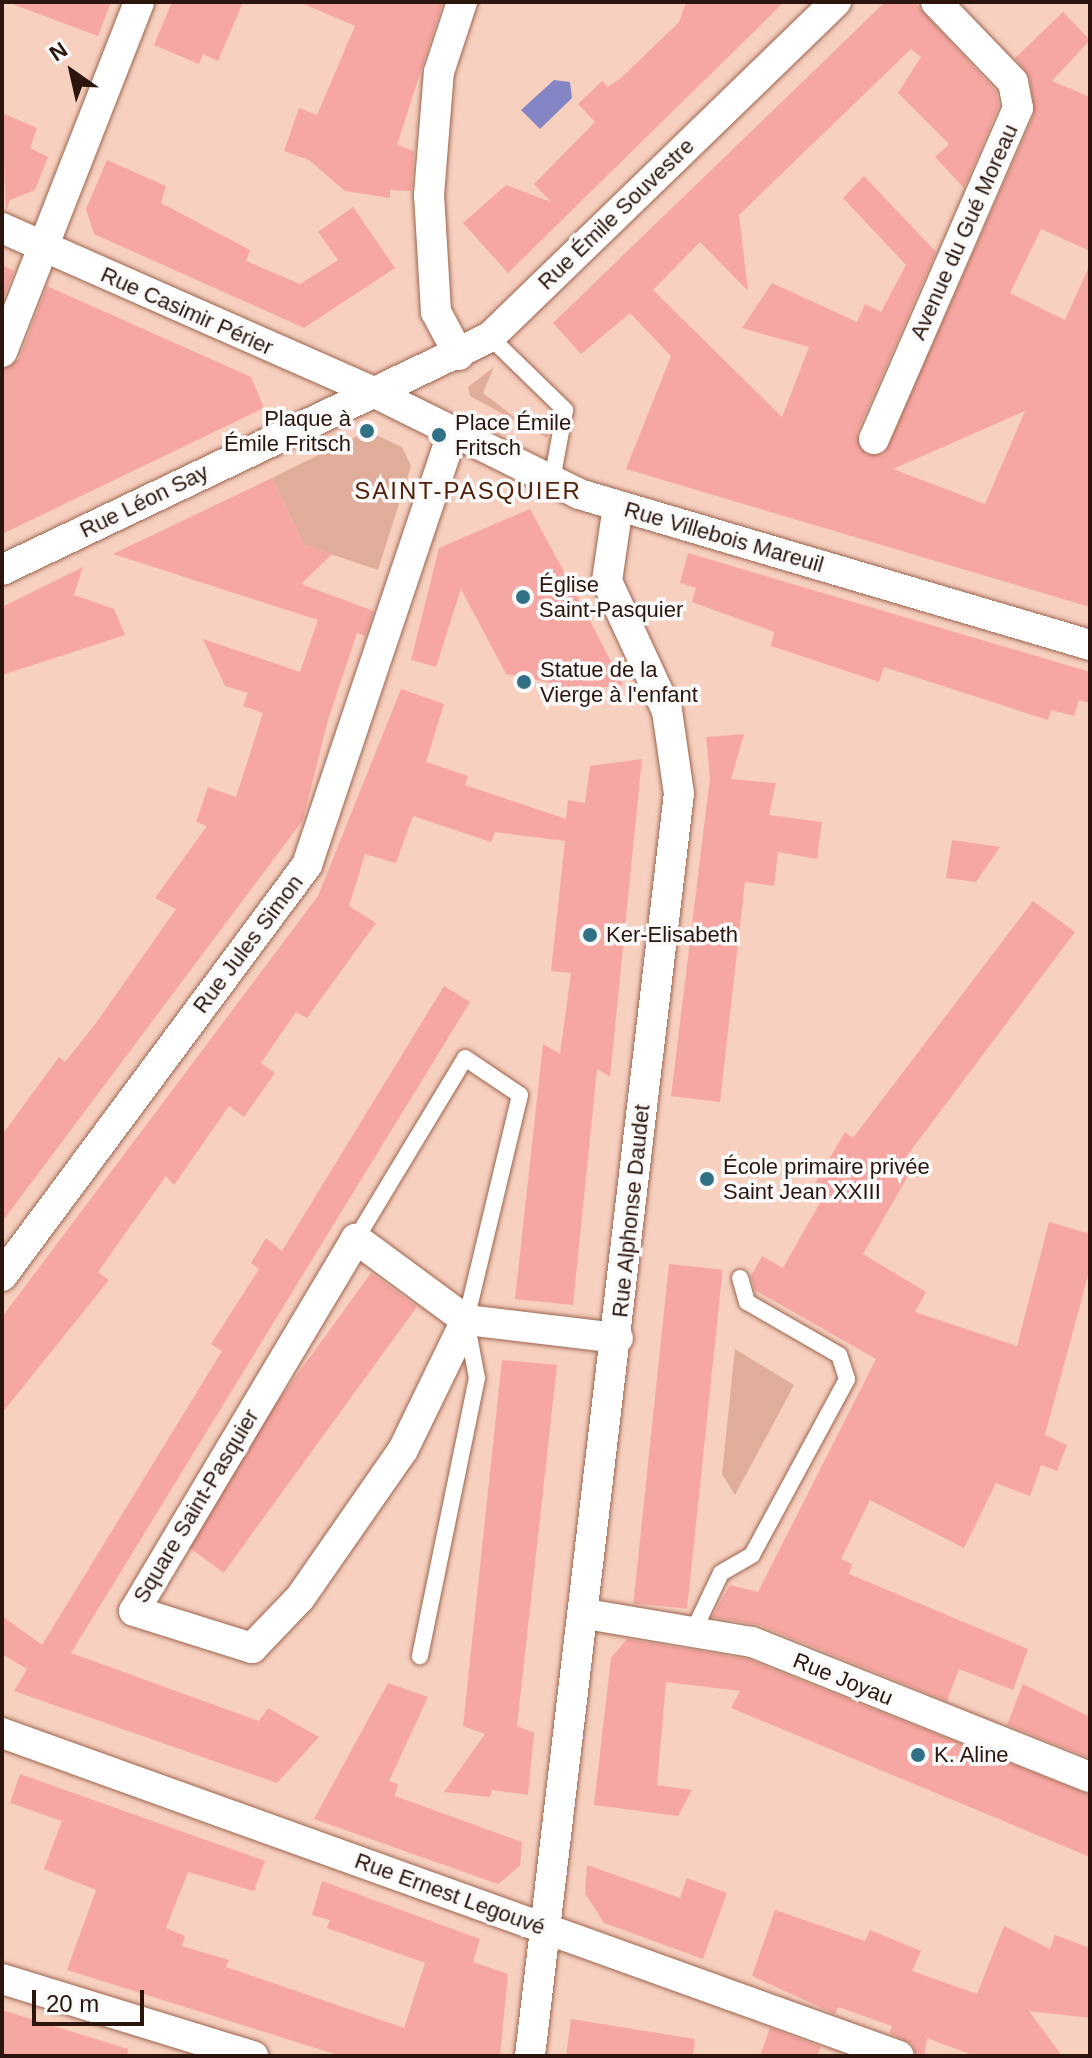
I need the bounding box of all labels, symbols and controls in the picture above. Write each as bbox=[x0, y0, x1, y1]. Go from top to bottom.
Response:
north arrow bbox=[32, 32, 112, 112]
text: N bbox=[45, 37, 72, 66]
street label: Avenue du Gué Moreau bbox=[905, 120, 1023, 344]
street label: Rue Émile Souvestre bbox=[533, 133, 699, 295]
street label: Rue Casimir Périer bbox=[97, 261, 277, 361]
place label: Plaque à Émile Fritsch bbox=[224, 405, 351, 456]
place label: Place Émile Fritsch bbox=[455, 409, 571, 460]
marker: Plaque à Émile Fritsch bbox=[358, 422, 376, 440]
marker: Place Émile Fritsch bbox=[430, 426, 448, 444]
street label: Rue Léon Say bbox=[76, 459, 212, 543]
district label: SAINT-PASQUIER bbox=[354, 477, 582, 505]
street label: Rue Villebois Mareuil bbox=[621, 496, 827, 578]
place label: Église Saint-Pasquier bbox=[539, 571, 683, 622]
marker: Église Saint-Pasquier bbox=[514, 588, 532, 606]
place label: Statue de la Vierge à l'enfant bbox=[540, 656, 698, 708]
marker: Statue de la Vierge à l'enfant bbox=[515, 673, 533, 691]
street label: Rue Jules Simon bbox=[187, 870, 309, 1018]
place label: Ker-Elisabeth bbox=[606, 922, 738, 948]
marker: Ker-Elisabeth bbox=[581, 926, 599, 944]
street label: Rue Alphonse Daudet bbox=[607, 1103, 655, 1319]
place label: École primaire privée Saint Jean XXIII bbox=[723, 1153, 930, 1204]
marker: École primaire privée Saint Jean XXIII bbox=[698, 1170, 716, 1188]
street label: Square Saint-Pasquier bbox=[128, 1404, 264, 1608]
street label: Rue Joyau bbox=[789, 1647, 897, 1711]
place label: K. Aline bbox=[934, 1742, 1010, 1768]
marker: K. Aline bbox=[909, 1746, 927, 1764]
street label: Rue Ernest Legouvé bbox=[351, 1847, 549, 1941]
scale bar bbox=[36, 1974, 148, 2024]
text: 20 m bbox=[46, 1990, 99, 2017]

